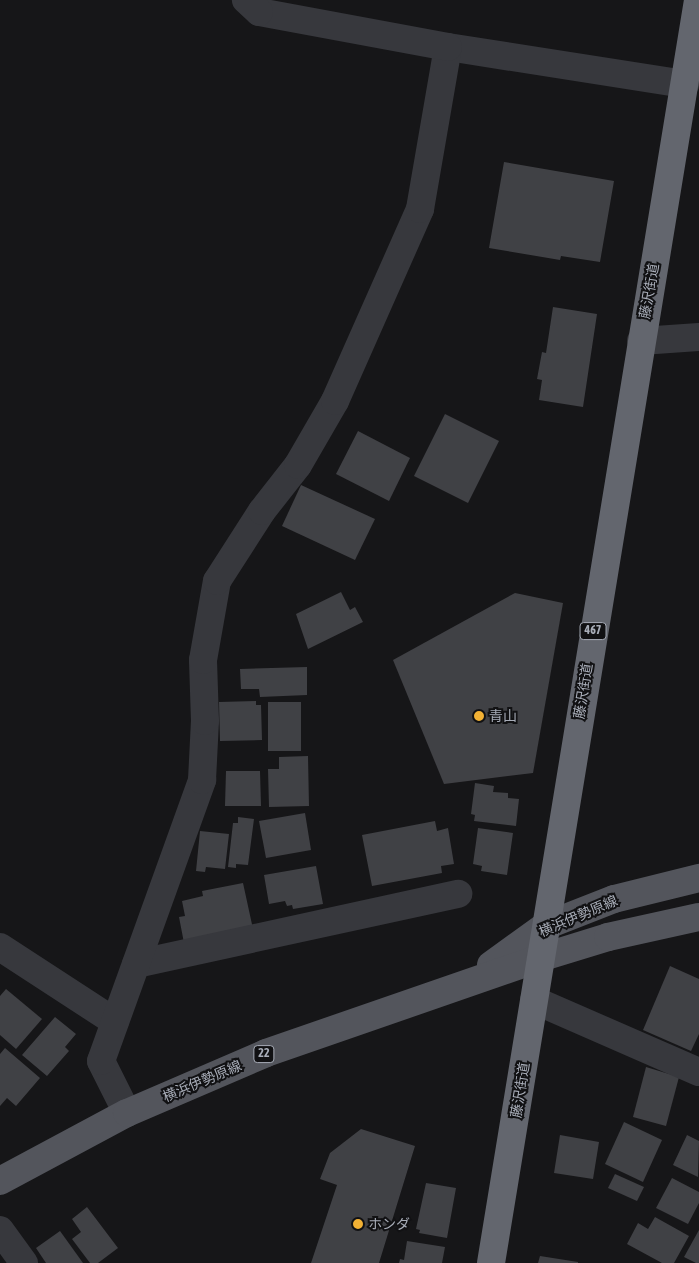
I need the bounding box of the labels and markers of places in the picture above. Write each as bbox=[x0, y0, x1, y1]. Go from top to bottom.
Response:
place label: 青山 bbox=[489, 708, 517, 724]
marker: 青山 bbox=[473, 710, 485, 722]
place label: ホンダ bbox=[368, 1216, 410, 1232]
marker: ホンダ bbox=[352, 1218, 364, 1230]

